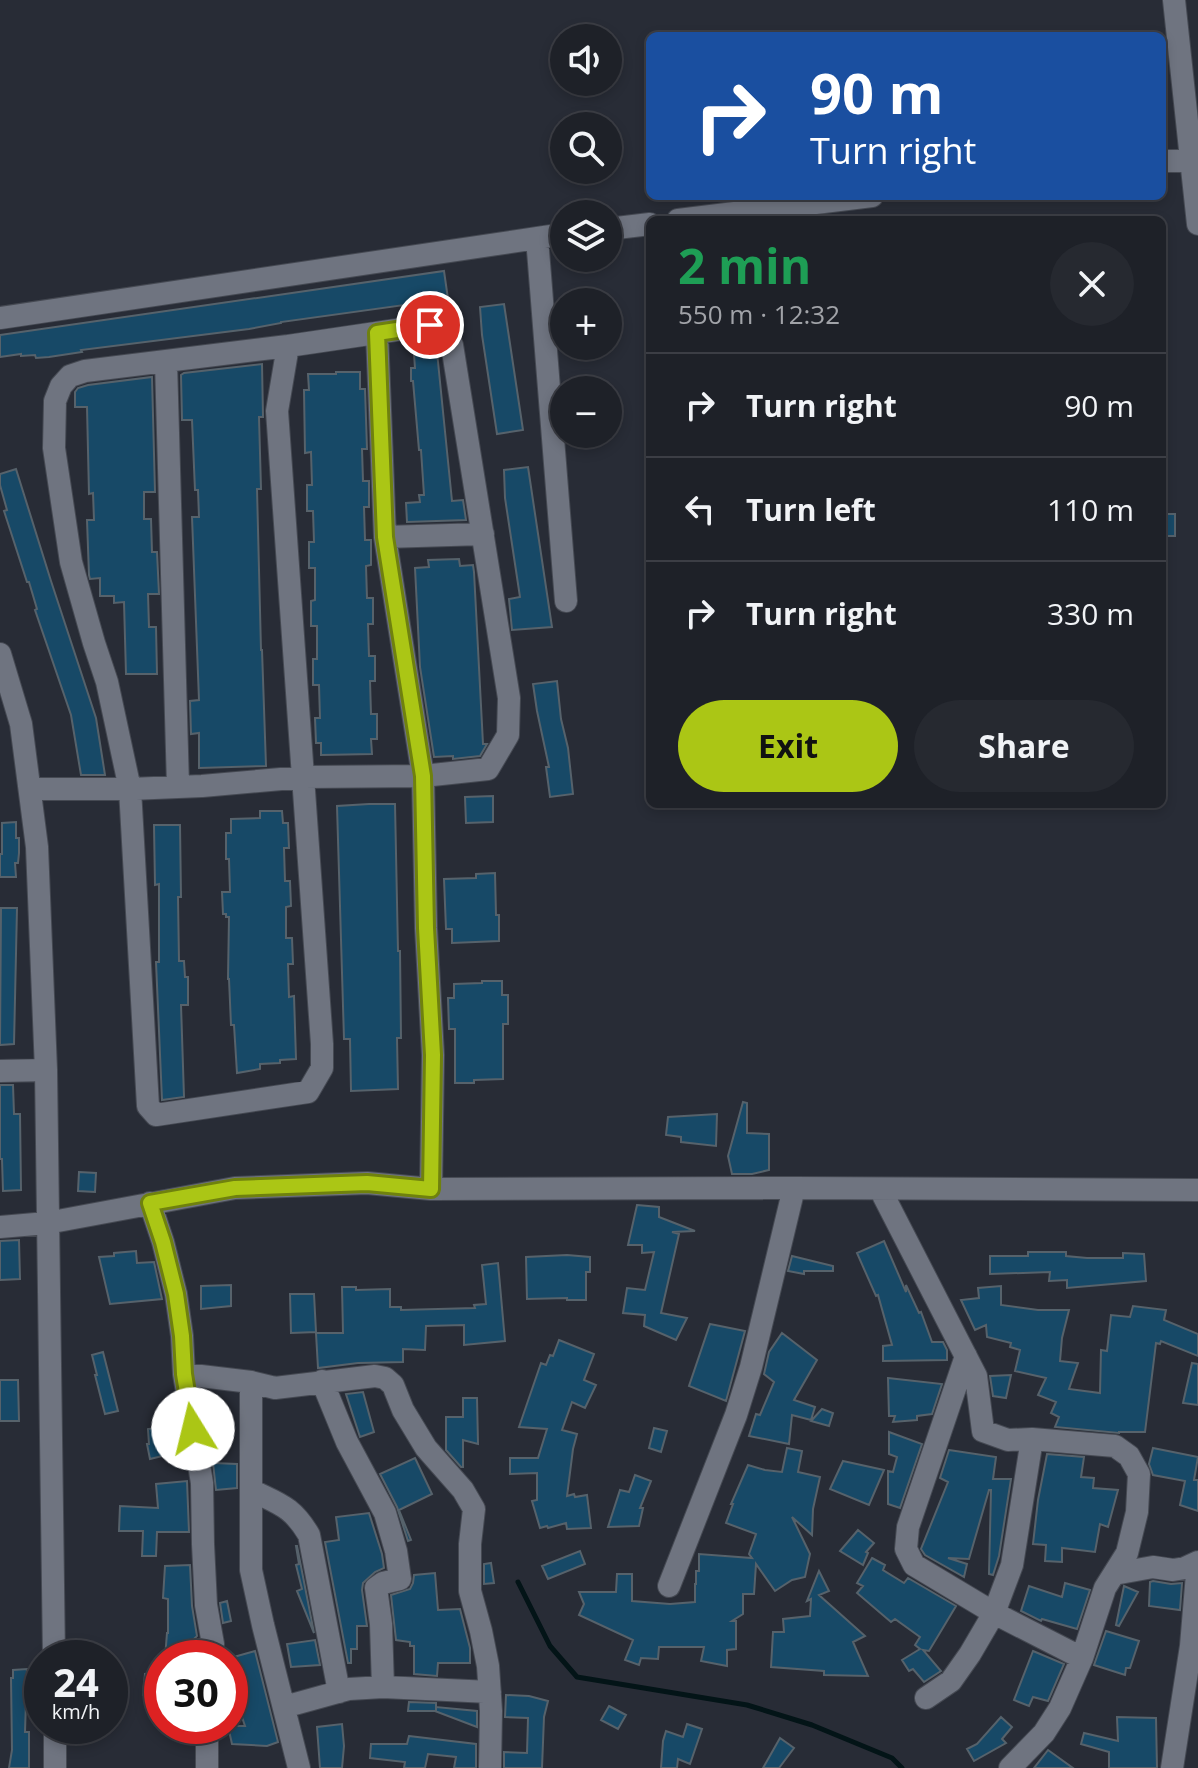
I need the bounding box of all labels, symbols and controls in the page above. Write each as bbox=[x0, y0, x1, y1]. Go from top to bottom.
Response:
map controls bbox=[550, 24, 622, 448]
button: sound bbox=[550, 24, 622, 96]
text: 90 m bbox=[810, 54, 944, 130]
icon: right bbox=[678, 64, 782, 168]
button: search bbox=[550, 112, 622, 184]
text: Turn right bbox=[810, 126, 976, 175]
button: layers bbox=[550, 200, 622, 272]
text: 2 min bbox=[678, 233, 811, 298]
button: close bbox=[1050, 242, 1134, 326]
button: + bbox=[550, 288, 622, 360]
pin bbox=[396, 291, 464, 359]
text: 550 m · 12:32 bbox=[678, 296, 840, 332]
icon: arrive bbox=[408, 303, 452, 347]
button: − bbox=[550, 376, 622, 448]
icon: right bbox=[678, 383, 722, 427]
text: Turn right bbox=[746, 385, 897, 426]
text: 90 m bbox=[1064, 385, 1134, 426]
icon: left bbox=[678, 487, 722, 531]
text: Turn left bbox=[746, 489, 876, 530]
text: 110 m bbox=[1047, 489, 1134, 530]
icon: right bbox=[678, 591, 722, 635]
text: Turn right bbox=[746, 593, 897, 634]
text: 330 m bbox=[1047, 593, 1134, 634]
button: Exit bbox=[678, 700, 898, 792]
button: Share bbox=[914, 700, 1134, 792]
position arrow bbox=[151, 1387, 235, 1471]
speed limit sign: 30 bbox=[144, 1640, 248, 1744]
text: 24 bbox=[53, 1654, 99, 1709]
text: km/h bbox=[52, 1698, 100, 1725]

